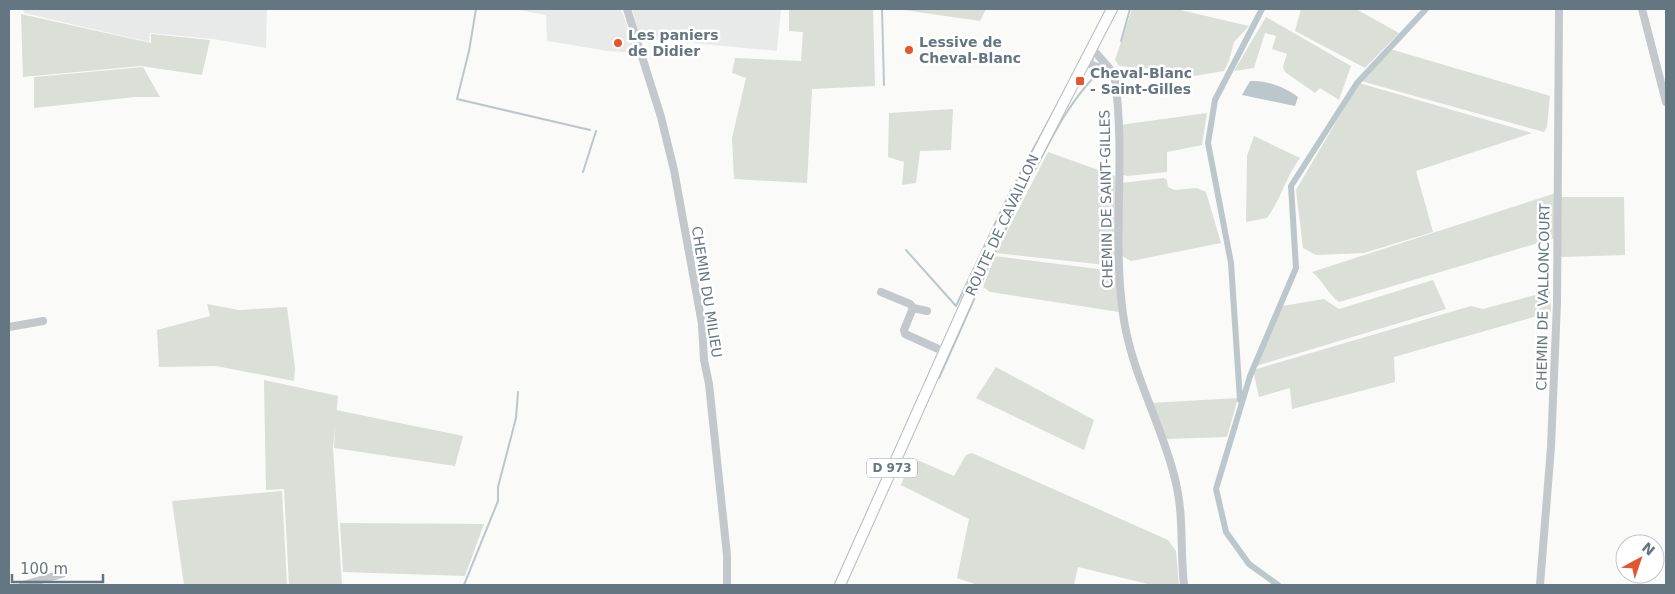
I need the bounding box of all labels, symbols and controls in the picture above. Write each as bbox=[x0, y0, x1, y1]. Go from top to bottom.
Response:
place label: Les paniers de Didier bbox=[628, 27, 719, 59]
place label: Lessive de Cheval-Blanc bbox=[919, 34, 1021, 66]
marker: Les paniers de Didier bbox=[612, 37, 624, 49]
marker: Lessive de Cheval-Blanc bbox=[903, 44, 915, 56]
place label: Cheval-Blanc - Saint-Gilles bbox=[1090, 65, 1192, 97]
marker: Cheval-Blanc - Saint-Gilles bbox=[1074, 75, 1086, 87]
street label: CHEMIN DE SAINT-GILLES bbox=[1096, 109, 1116, 289]
street label: ROUTE DE CAVAILLON bbox=[962, 152, 1042, 298]
street label: CHEMIN DE VALLONCOURT bbox=[1533, 203, 1553, 391]
street label: CHEMIN DU MILIEU bbox=[689, 225, 725, 359]
road number: D 973 bbox=[867, 458, 917, 478]
north arrow bbox=[1615, 534, 1665, 584]
text: N bbox=[1639, 539, 1658, 559]
scale bar bbox=[12, 552, 104, 584]
text: 100 m bbox=[20, 560, 68, 578]

